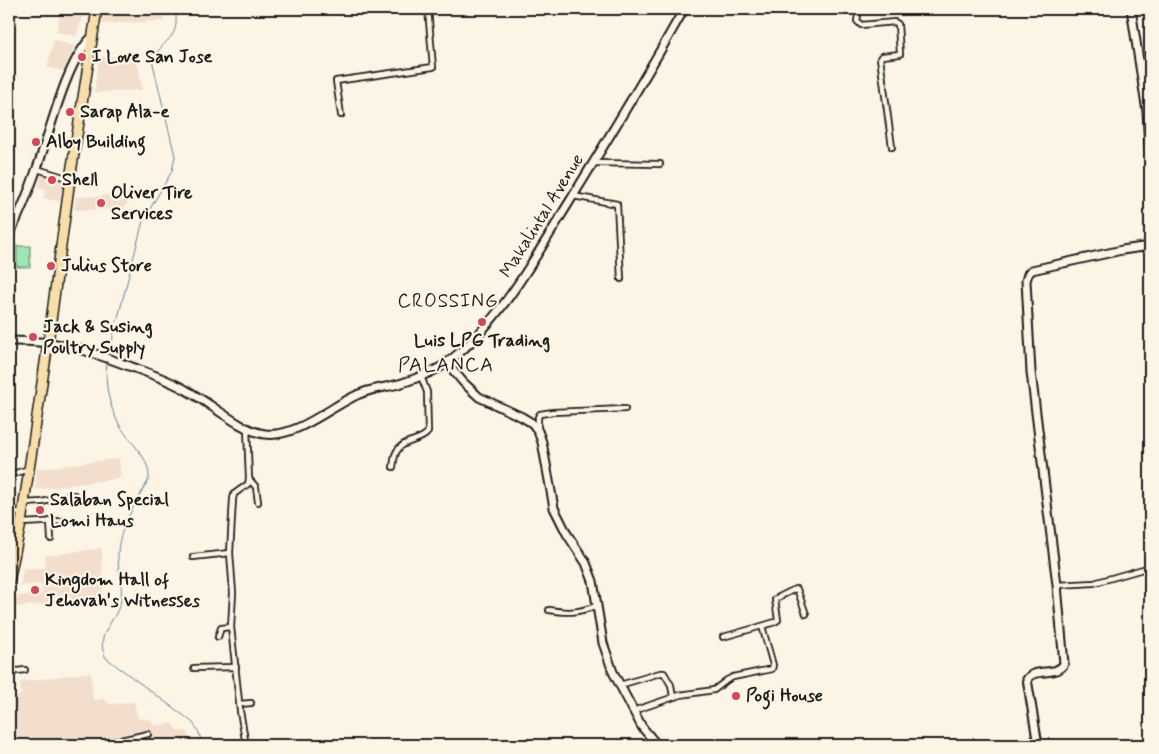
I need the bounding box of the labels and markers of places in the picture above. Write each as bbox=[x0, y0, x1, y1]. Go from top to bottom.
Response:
place label: I Love San Jose bbox=[92, 45, 213, 69]
marker: I Love San Jose bbox=[76, 51, 88, 63]
place label: Sarap Ala-e bbox=[80, 100, 169, 124]
marker: Sarap Ala-e bbox=[64, 106, 76, 118]
place label: Alby Building bbox=[46, 130, 146, 156]
marker: Alby Building bbox=[30, 136, 42, 148]
place label: Shell bbox=[62, 168, 98, 192]
marker: Shell bbox=[46, 174, 58, 186]
place label: Oliver Tire Services bbox=[111, 181, 193, 226]
marker: Oliver Tire Services bbox=[95, 197, 107, 209]
place label: Julius Store bbox=[61, 254, 152, 278]
marker: Julius Store bbox=[45, 260, 57, 272]
place label: Jack & Susing Poultry Supply bbox=[43, 315, 153, 360]
marker: Luis LPG Trading bbox=[476, 316, 488, 328]
place label: Luis LPG Trading bbox=[414, 329, 550, 353]
marker: Jack & Susing Poultry Supply bbox=[27, 331, 39, 343]
place label: Salaban Special Lomi Haus bbox=[50, 488, 170, 533]
marker: Salaban Special Lomi Haus bbox=[34, 504, 46, 516]
place label: Kingdom Hall of Jehovah's Witnesses bbox=[45, 568, 200, 613]
marker: Kingdom Hall of Jehovah's Witnesses bbox=[29, 584, 41, 596]
place label: Pogi House bbox=[746, 684, 823, 710]
marker: Pogi House bbox=[730, 690, 742, 702]

